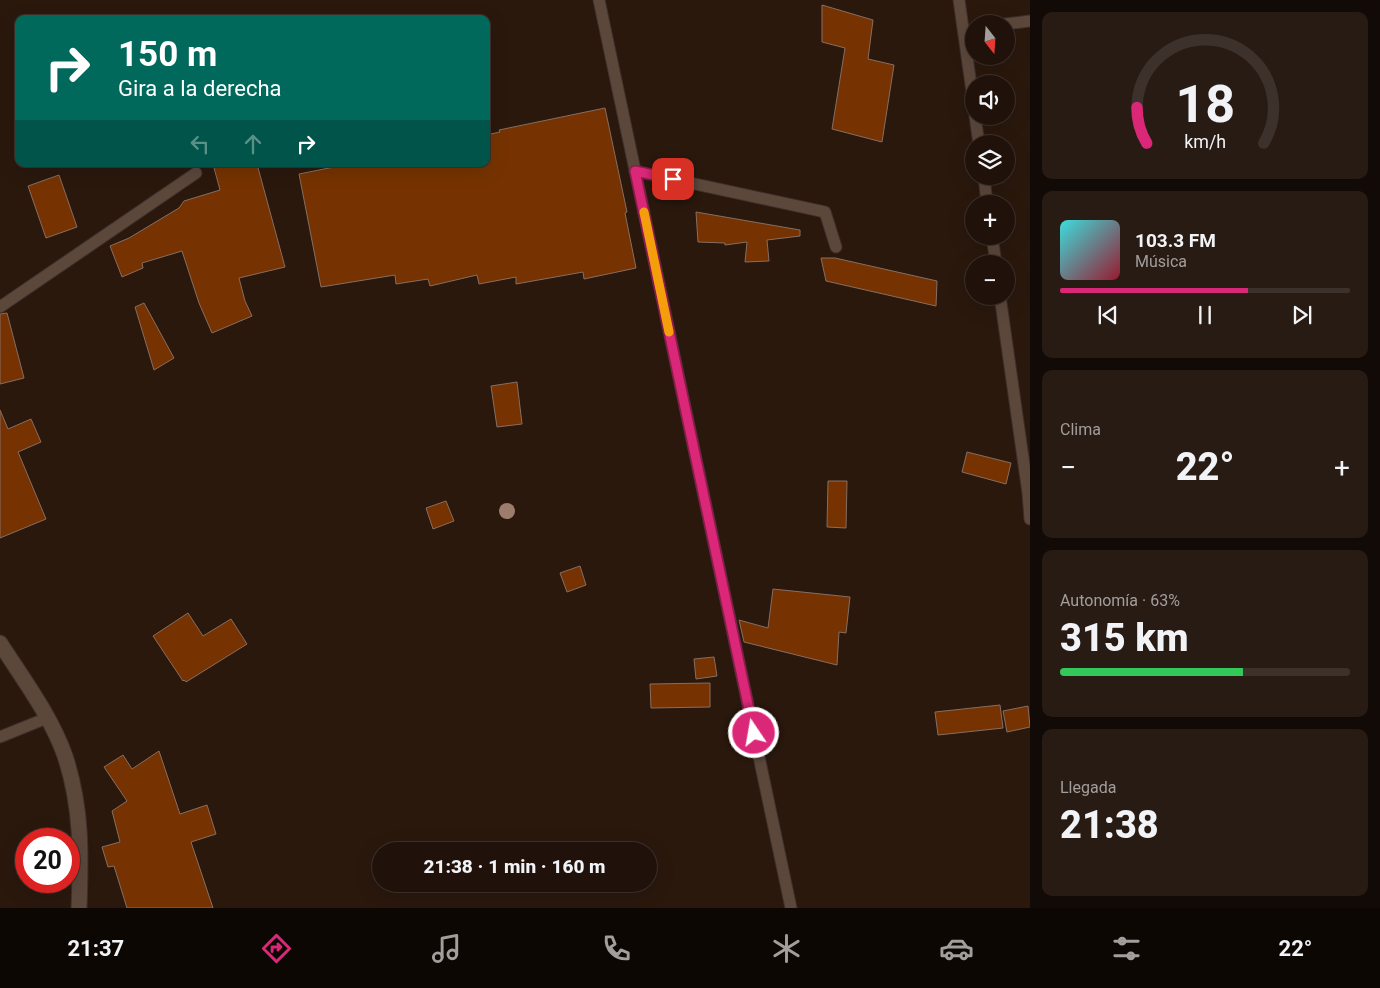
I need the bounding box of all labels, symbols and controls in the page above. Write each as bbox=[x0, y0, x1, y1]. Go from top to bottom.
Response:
north arrow bbox=[965, 15, 1015, 65]
map controls bbox=[965, 15, 1015, 305]
text: 150 m bbox=[118, 34, 217, 75]
icon: right bbox=[35, 35, 100, 100]
text: 18 bbox=[1175, 74, 1235, 135]
button: sound bbox=[965, 75, 1015, 125]
text: Gira a la derecha bbox=[118, 76, 282, 101]
icon: left bbox=[186, 130, 214, 158]
icon: ahead bbox=[239, 130, 267, 158]
icon: right bbox=[292, 130, 320, 158]
text: km/h bbox=[1184, 131, 1226, 152]
button: layers bbox=[965, 135, 1015, 185]
pin bbox=[652, 158, 694, 200]
icon: arrive bbox=[659, 165, 687, 193]
button: + bbox=[965, 195, 1015, 245]
text: 103.3 FM bbox=[1135, 229, 1216, 252]
text: Música bbox=[1135, 252, 1187, 271]
button: − bbox=[965, 255, 1015, 305]
icon: previous bbox=[1094, 301, 1122, 329]
icon: pause bbox=[1191, 301, 1219, 329]
icon: next bbox=[1288, 301, 1316, 329]
text: Clima bbox=[1060, 420, 1101, 439]
text: 22° bbox=[1176, 445, 1234, 489]
text: − bbox=[1060, 451, 1076, 484]
text: + bbox=[1334, 451, 1350, 484]
text: Autonomía · 63% bbox=[1060, 591, 1180, 610]
text: 315 km bbox=[1060, 616, 1189, 660]
position arrow bbox=[727, 706, 779, 758]
text: Llegada bbox=[1060, 778, 1116, 797]
text: 21:38 bbox=[1060, 803, 1159, 847]
speed limit sign: 20 bbox=[15, 828, 80, 893]
text: 21:38 · 1 min · 160 m bbox=[423, 855, 606, 878]
icon: directions bbox=[259, 931, 294, 966]
icon: music bbox=[429, 931, 464, 966]
icon: phone bbox=[599, 931, 634, 966]
icon: climate bbox=[769, 931, 804, 966]
icon: car bbox=[939, 931, 974, 966]
icon: filters bbox=[1109, 931, 1144, 966]
text: 21:37 bbox=[67, 936, 124, 961]
text: 22° bbox=[1279, 936, 1312, 961]

